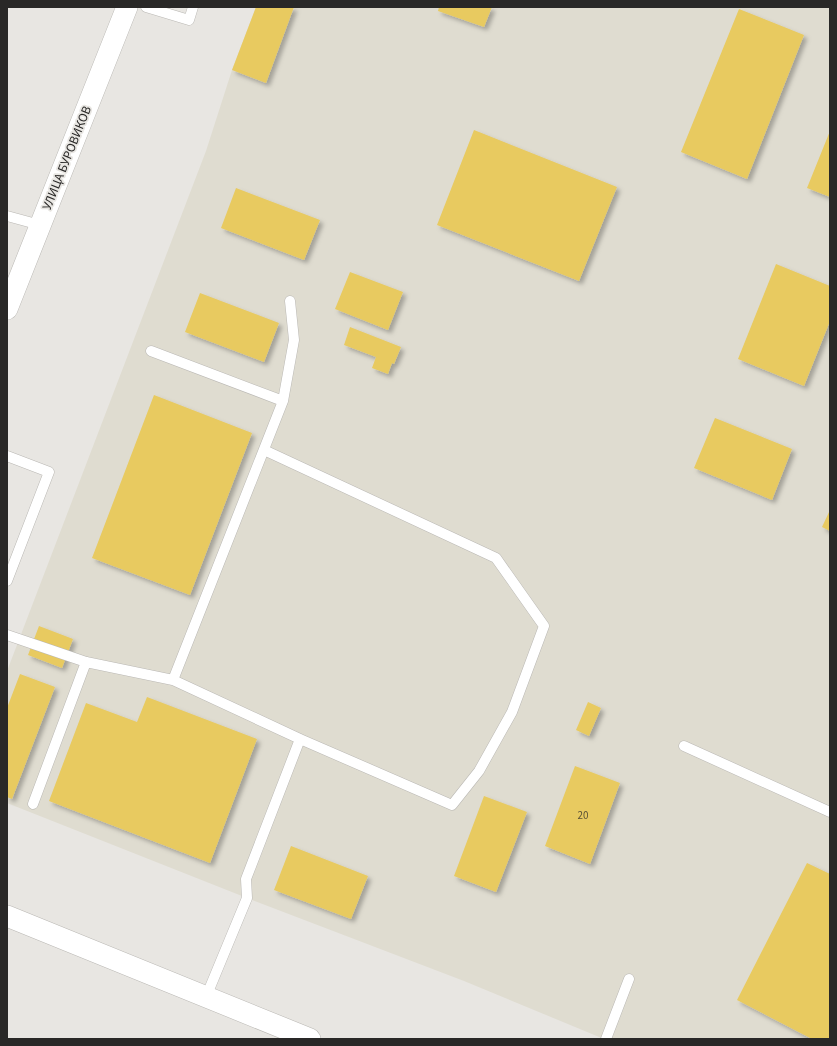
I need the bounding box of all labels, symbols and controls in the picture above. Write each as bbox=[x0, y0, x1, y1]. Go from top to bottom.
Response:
street label: УЛИЦА БУРОВИКОВ bbox=[38, 103, 96, 213]
house number: 20 bbox=[578, 808, 588, 823]

